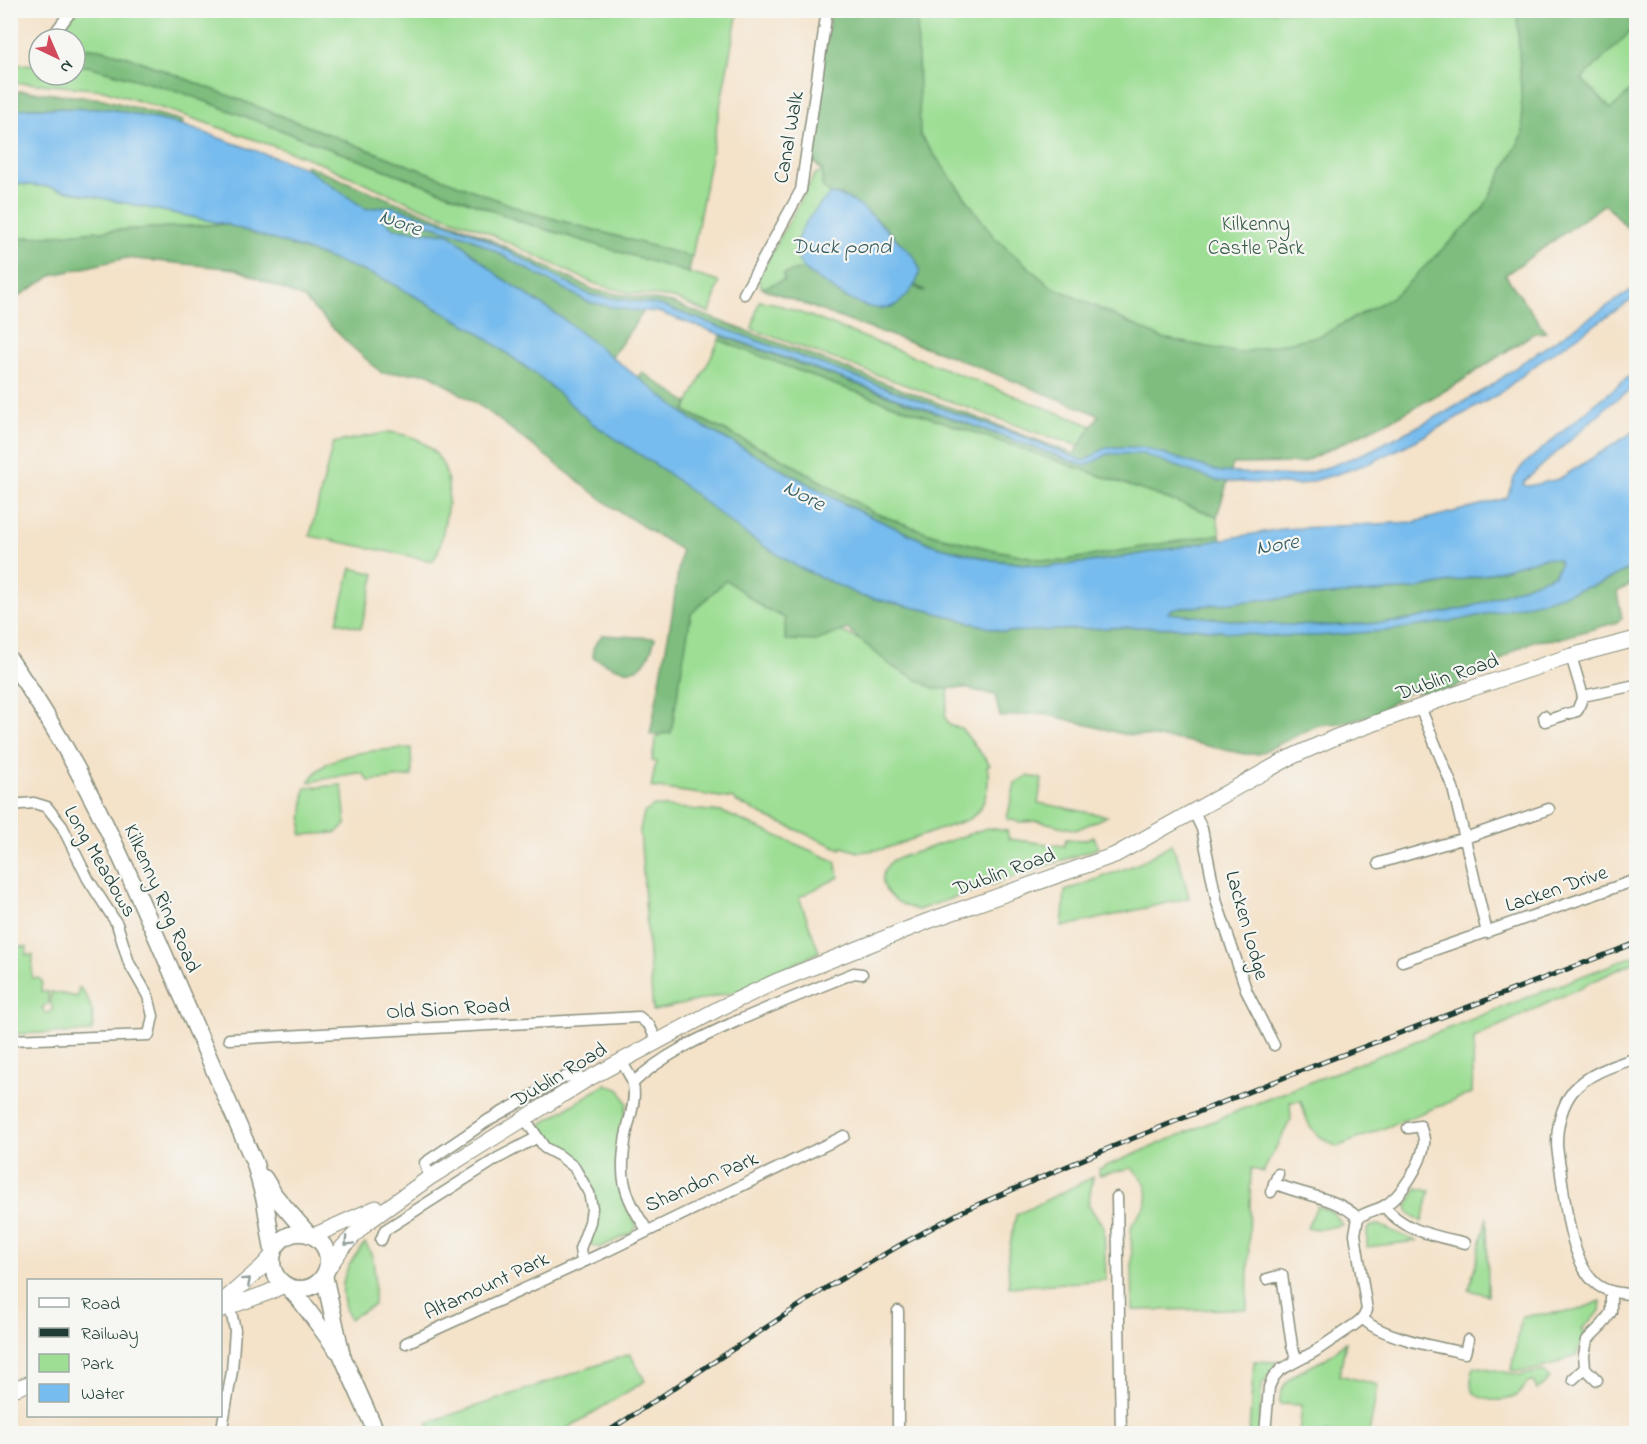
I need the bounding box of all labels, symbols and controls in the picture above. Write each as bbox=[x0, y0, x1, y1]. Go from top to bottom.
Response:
north arrow bbox=[27, 27, 87, 87]
text: N bbox=[54, 54, 78, 79]
street label: Canal Walk bbox=[767, 88, 813, 186]
water label: Nore bbox=[374, 201, 427, 247]
park label: Kilkenny Castle Park bbox=[1208, 210, 1305, 264]
water label: Duck pond bbox=[791, 232, 893, 264]
water label: Nore bbox=[777, 472, 831, 521]
water label: Nore bbox=[1254, 527, 1302, 565]
street label: Dublin Road bbox=[1392, 646, 1503, 710]
street label: Long Meadows bbox=[53, 801, 143, 924]
street label: Kilkenny Ring Road bbox=[113, 820, 207, 979]
street label: Dublin Road bbox=[949, 841, 1060, 906]
street label: Lacken Drive bbox=[1501, 858, 1612, 921]
street label: Lacken Lodge bbox=[1214, 868, 1276, 985]
street label: Old Sion Road bbox=[385, 992, 511, 1028]
street label: Dublin Road bbox=[506, 1035, 614, 1116]
street label: Shandon Park bbox=[640, 1144, 764, 1221]
one-way arrow bbox=[344, 1236, 355, 1246]
street label: Altamount Park bbox=[419, 1244, 555, 1329]
one-way arrow bbox=[240, 1277, 251, 1288]
legend bbox=[27, 1279, 222, 1417]
text: Road bbox=[81, 1292, 120, 1318]
text: Railway bbox=[81, 1322, 138, 1348]
text: Park bbox=[81, 1352, 114, 1378]
text: Water bbox=[81, 1382, 125, 1408]

